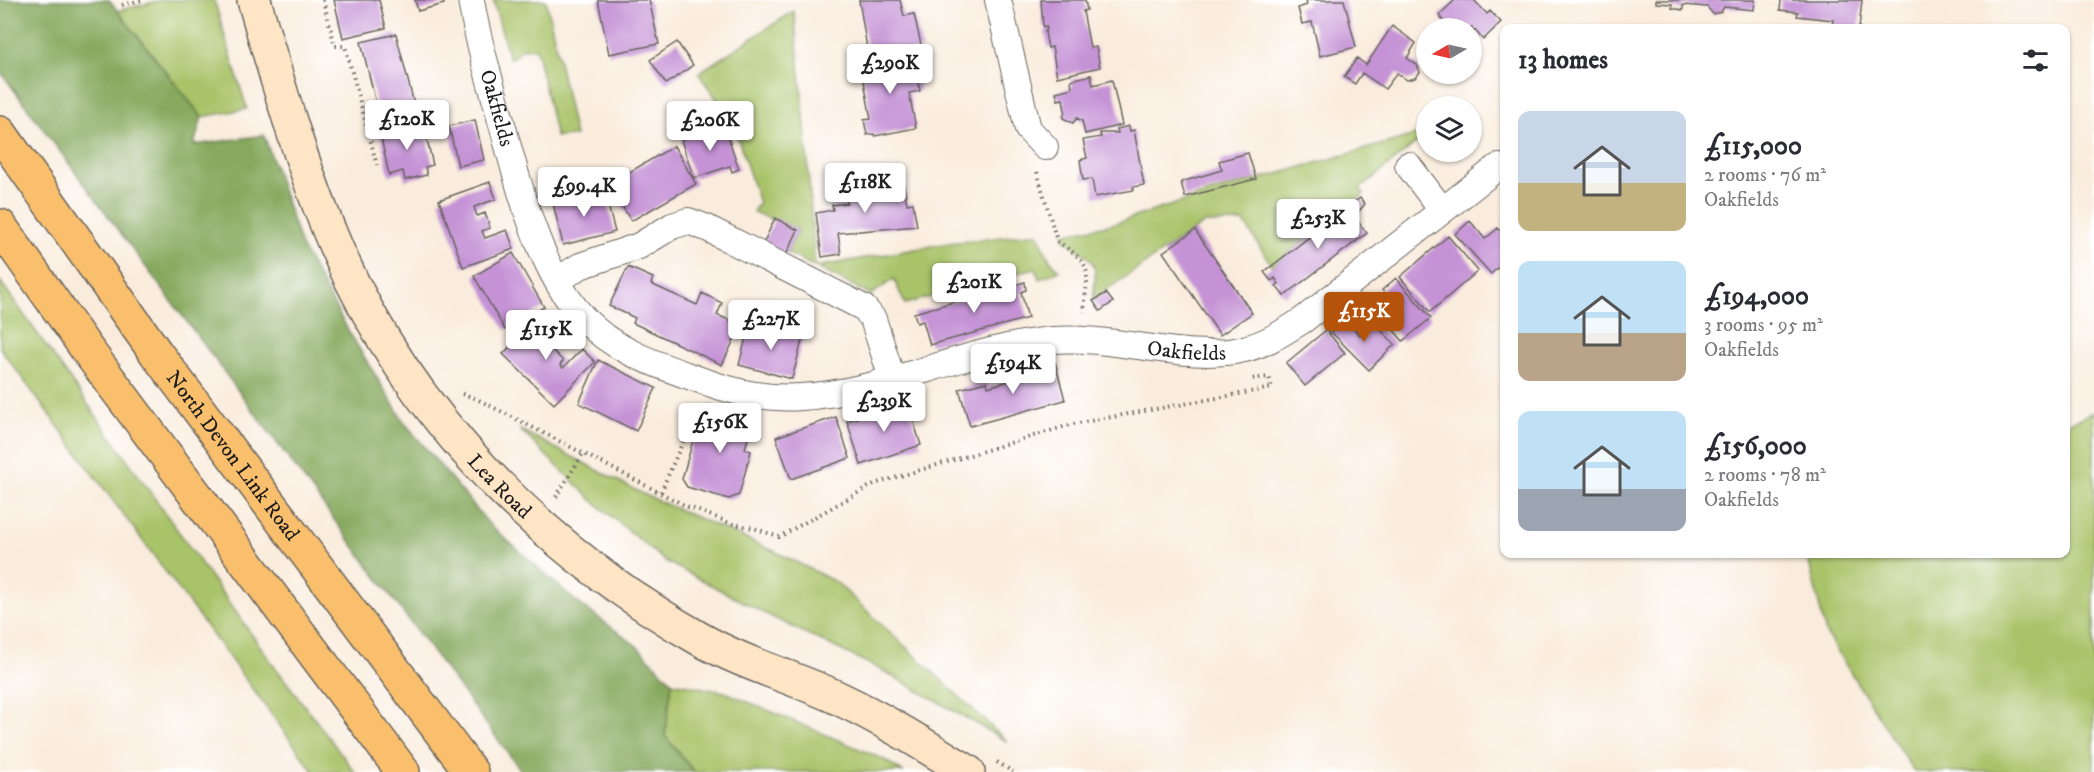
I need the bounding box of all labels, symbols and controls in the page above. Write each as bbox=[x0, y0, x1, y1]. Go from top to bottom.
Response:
north arrow bbox=[1416, 18, 1482, 84]
map controls bbox=[1416, 18, 1482, 162]
pin: £290K bbox=[848, 44, 932, 95]
text: 13 homes bbox=[1518, 44, 1608, 77]
icon: filters bbox=[2019, 44, 2052, 77]
text: £290K bbox=[861, 51, 919, 76]
street label: Oakfields bbox=[473, 67, 519, 149]
button: layers bbox=[1416, 96, 1482, 162]
pin: £120K bbox=[365, 100, 449, 151]
pin: £206K bbox=[668, 101, 752, 152]
text: £120K bbox=[379, 107, 435, 132]
text: £206K bbox=[681, 108, 739, 133]
text: £115,000 bbox=[1704, 130, 1802, 163]
icon: home bbox=[1566, 135, 1638, 207]
pin: £118K bbox=[823, 163, 907, 214]
text: 2 rooms · 76 m² bbox=[1704, 163, 1826, 188]
pin: £99.4K bbox=[535, 167, 633, 218]
text: £118K bbox=[839, 170, 891, 195]
text: £99.4K bbox=[552, 174, 616, 199]
text: Oakfields bbox=[1704, 188, 1779, 213]
pin: £253K bbox=[1276, 199, 1360, 250]
text: £253K bbox=[1290, 206, 1346, 231]
pin: £201K bbox=[932, 263, 1016, 314]
text: £201K bbox=[946, 270, 1002, 295]
text: £194,000 bbox=[1704, 280, 1809, 313]
icon: home bbox=[1566, 285, 1638, 357]
pin: £115K bbox=[1322, 292, 1406, 343]
text: £115K bbox=[1338, 299, 1390, 324]
pin: £227K bbox=[729, 300, 813, 351]
text: £227K bbox=[742, 307, 800, 332]
pin: £115K bbox=[504, 310, 588, 361]
text: 3 rooms · 95 m² bbox=[1704, 313, 1823, 338]
text: £115K bbox=[520, 317, 572, 342]
street label: Oakfields bbox=[1146, 336, 1227, 367]
text: Oakfields bbox=[1704, 338, 1779, 363]
pin: £194K bbox=[971, 344, 1055, 395]
text: £194K bbox=[985, 351, 1041, 376]
street label: North Devon Link Road bbox=[160, 366, 305, 547]
pin: £239K bbox=[842, 382, 926, 433]
text: £239K bbox=[856, 389, 912, 414]
pin: £156K bbox=[678, 403, 762, 454]
text: £156K bbox=[692, 410, 748, 435]
text: £156,000 bbox=[1704, 430, 1807, 463]
icon: home bbox=[1566, 435, 1638, 507]
street label: Lea Road bbox=[461, 449, 537, 525]
text: 2 rooms · 78 m² bbox=[1704, 463, 1826, 488]
text: Oakfields bbox=[1704, 488, 1779, 513]

